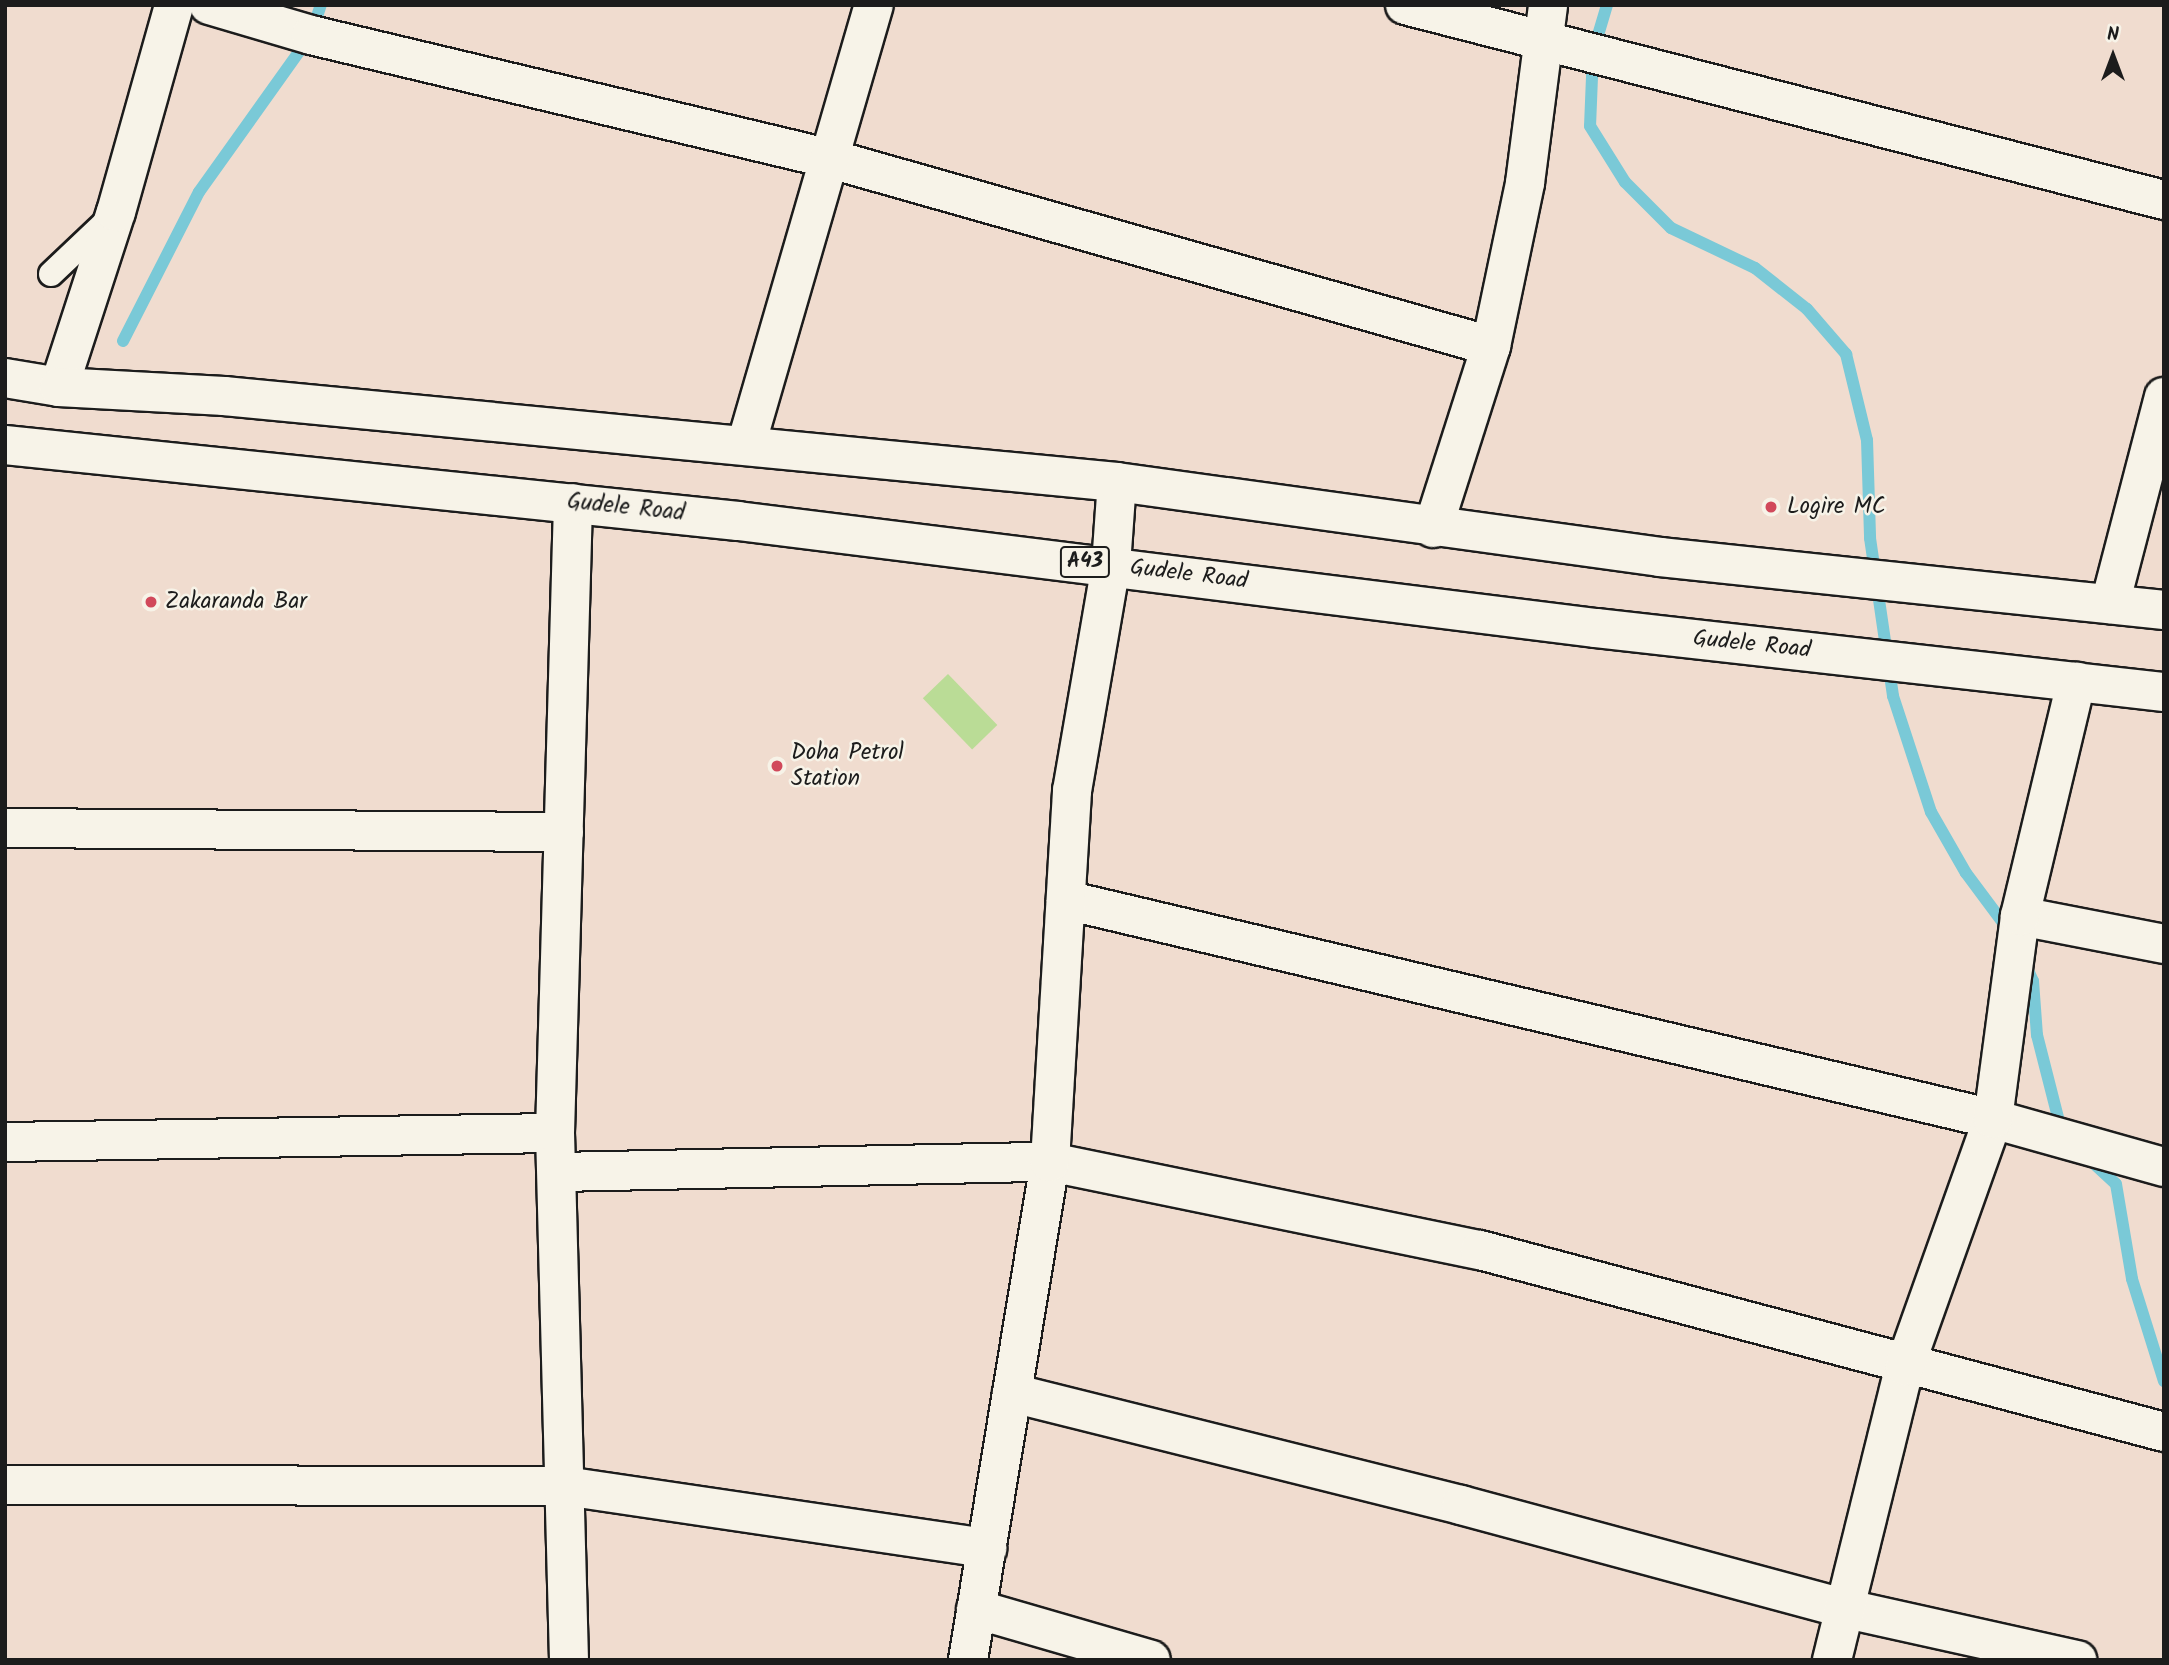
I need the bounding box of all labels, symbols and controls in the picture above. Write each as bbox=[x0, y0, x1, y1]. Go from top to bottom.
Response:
text: N bbox=[2107, 20, 2119, 50]
north arrow bbox=[2078, 21, 2148, 91]
street label: Gudele Road bbox=[566, 488, 686, 528]
place label: Logire MC bbox=[1787, 493, 1885, 521]
marker: Logire MC bbox=[1761, 497, 1781, 517]
road number: A43 bbox=[1059, 544, 1111, 580]
street label: Gudele Road bbox=[1129, 554, 1249, 596]
place label: Zakaranda Bar bbox=[165, 588, 307, 616]
marker: Zakaranda Bar bbox=[143, 594, 159, 610]
street label: Gudele Road bbox=[1692, 625, 1812, 665]
place label: Doha Petrol Station bbox=[791, 739, 904, 793]
marker: Doha Petrol Station bbox=[769, 758, 785, 774]

